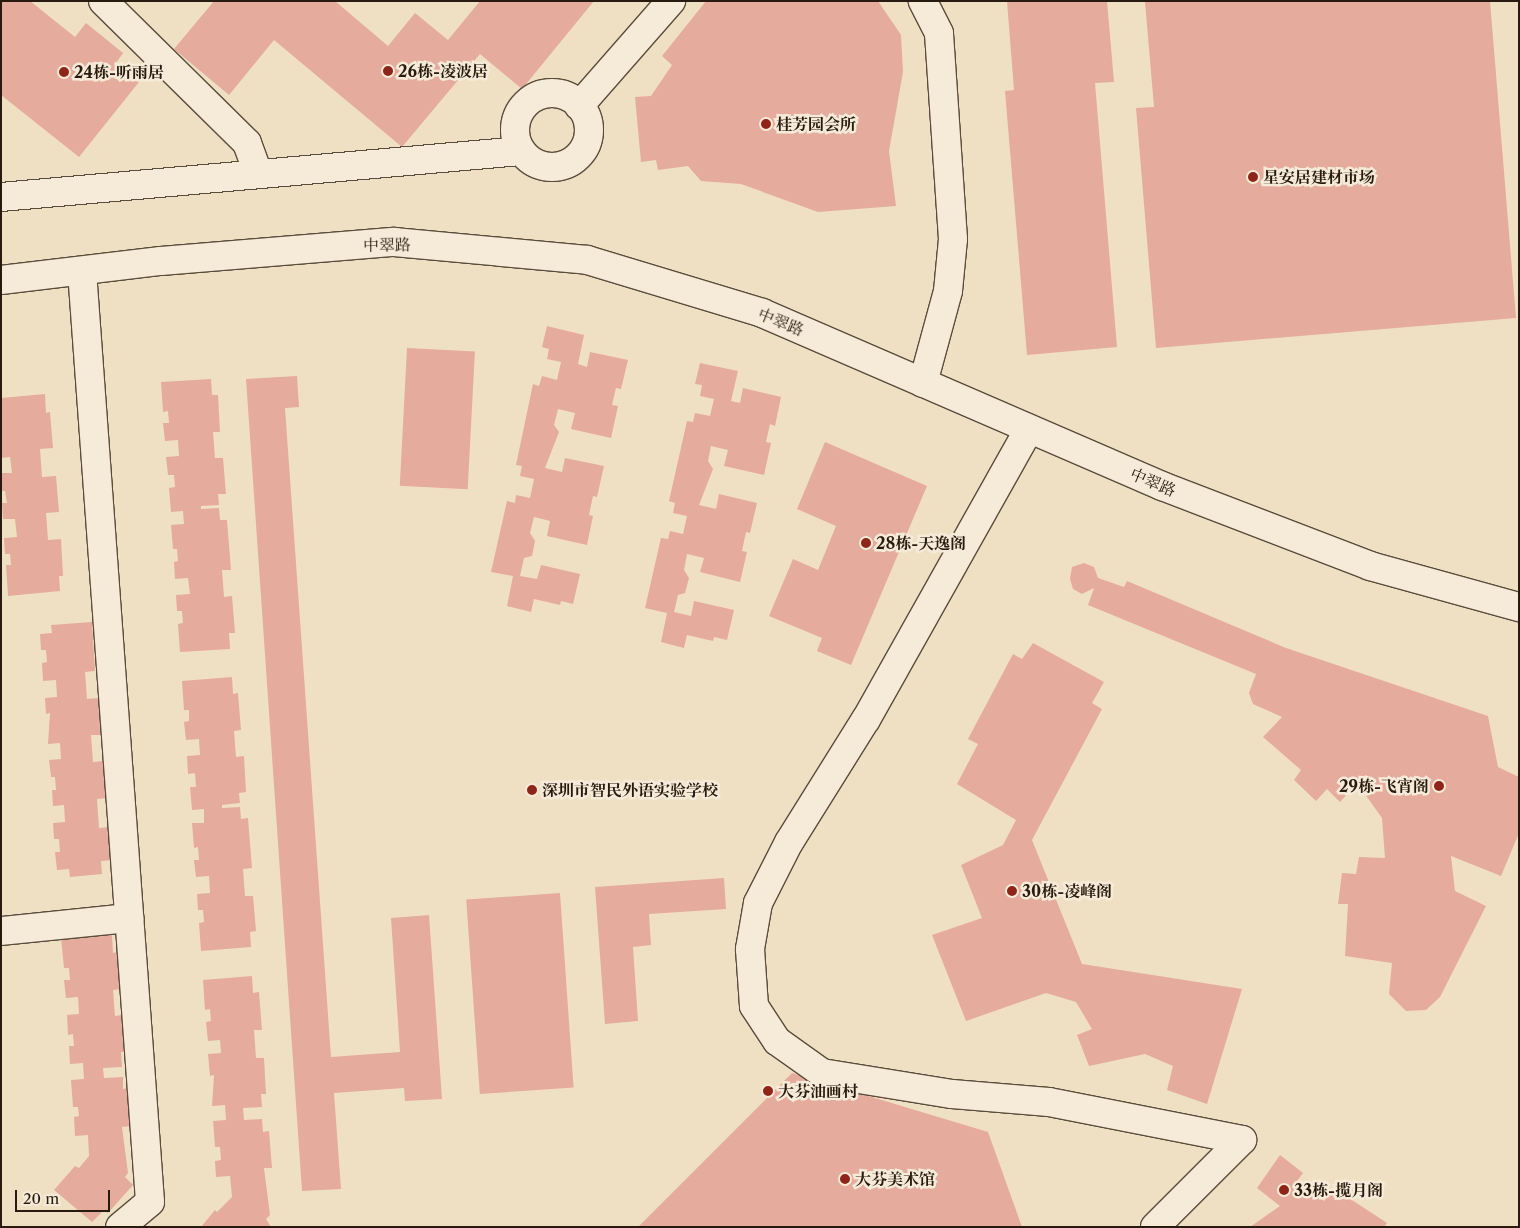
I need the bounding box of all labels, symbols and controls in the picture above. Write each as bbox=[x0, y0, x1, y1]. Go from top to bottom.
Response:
place label: 26栋-凌波居 bbox=[398, 61, 488, 81]
place label: 24栋-听雨居 bbox=[74, 62, 164, 82]
marker: 26栋-凌波居 bbox=[382, 65, 394, 77]
marker: 24栋-听雨居 bbox=[58, 66, 70, 78]
place label: 桂芳园会所 bbox=[776, 114, 856, 134]
marker: 桂芳园会所 bbox=[760, 118, 772, 130]
place label: 星安居建材市场 bbox=[1263, 167, 1375, 187]
marker: 星安居建材市场 bbox=[1247, 171, 1259, 183]
street label: 中翠路 bbox=[363, 235, 411, 255]
street label: 中翠路 bbox=[755, 304, 807, 340]
street label: 中翠路 bbox=[1127, 464, 1179, 500]
place label: 28栋-天逸阁 bbox=[876, 533, 966, 553]
marker: 28栋-天逸阁 bbox=[860, 537, 872, 549]
place label: 29栋-飞宵阁 bbox=[1339, 776, 1429, 796]
place label: 深圳市智民外语实验学校 bbox=[542, 780, 718, 800]
marker: 29栋-飞宵阁 bbox=[1433, 780, 1445, 792]
marker: 深圳市智民外语实验学校 bbox=[526, 784, 538, 796]
place label: 30栋-凌峰阁 bbox=[1022, 881, 1112, 901]
marker: 30栋-凌峰阁 bbox=[1006, 885, 1018, 897]
place label: 大芬油画村 bbox=[778, 1081, 858, 1101]
marker: 大芬油画村 bbox=[762, 1085, 774, 1097]
place label: 大芬美术馆 bbox=[855, 1169, 935, 1189]
marker: 大芬美术馆 bbox=[839, 1173, 851, 1185]
scale bar bbox=[18, 1180, 112, 1212]
place label: 33栋-揽月阁 bbox=[1294, 1180, 1383, 1200]
marker: 33栋-揽月阁 bbox=[1278, 1184, 1290, 1196]
text: 20 m bbox=[23, 1189, 59, 1208]

